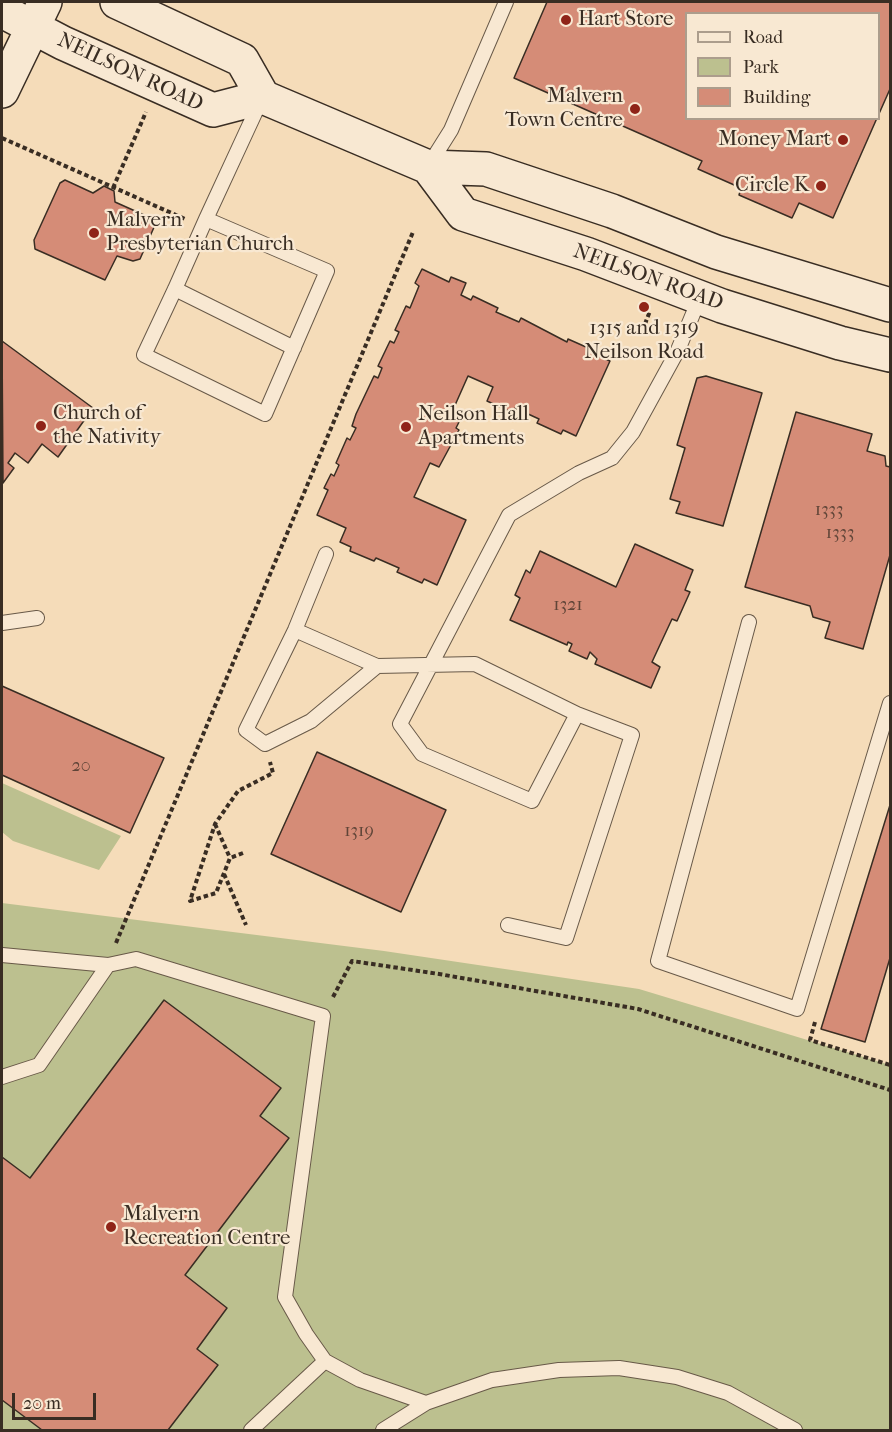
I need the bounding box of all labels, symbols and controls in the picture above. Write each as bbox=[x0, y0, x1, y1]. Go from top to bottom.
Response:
place label: Hart Store bbox=[578, 7, 673, 33]
legend bbox=[685, 12, 880, 120]
marker: Hart Store bbox=[559, 13, 573, 27]
text: Road bbox=[743, 27, 783, 48]
street label: NEILSON ROAD bbox=[53, 28, 207, 118]
text: Park bbox=[743, 57, 779, 78]
place label: Malvern Town Centre bbox=[505, 84, 623, 134]
text: Building bbox=[743, 87, 810, 108]
marker: Malvern Town Centre bbox=[628, 102, 642, 116]
place label: Money Mart bbox=[718, 127, 831, 153]
marker: Money Mart bbox=[836, 133, 850, 147]
place label: Circle K bbox=[735, 173, 809, 199]
marker: Circle K bbox=[814, 179, 828, 193]
place label: Malvern Presbyterian Church bbox=[106, 208, 294, 258]
marker: Malvern Presbyterian Church bbox=[87, 226, 101, 240]
street label: NEILSON ROAD bbox=[570, 239, 726, 317]
marker: 1315 and 1319 Neilson Road bbox=[637, 300, 651, 314]
place label: 1315 and 1319 Neilson Road bbox=[584, 316, 704, 366]
place label: Church of the Nativity bbox=[53, 401, 161, 451]
place label: Neilson Hall Apartments bbox=[418, 402, 529, 452]
marker: Church of the Nativity bbox=[34, 419, 48, 433]
marker: Neilson Hall Apartments bbox=[399, 420, 413, 434]
house number: 1333 bbox=[815, 500, 843, 522]
house number: 1333 bbox=[826, 523, 854, 545]
house number: 1321 bbox=[553, 595, 583, 617]
house number: 20 bbox=[71, 756, 91, 778]
house number: 1319 bbox=[344, 821, 374, 843]
place label: Malvern Recreation Centre bbox=[123, 1202, 291, 1252]
marker: Malvern Recreation Centre bbox=[104, 1220, 118, 1234]
scale bar bbox=[15, 1381, 99, 1419]
text: 20 m bbox=[23, 1393, 61, 1414]

